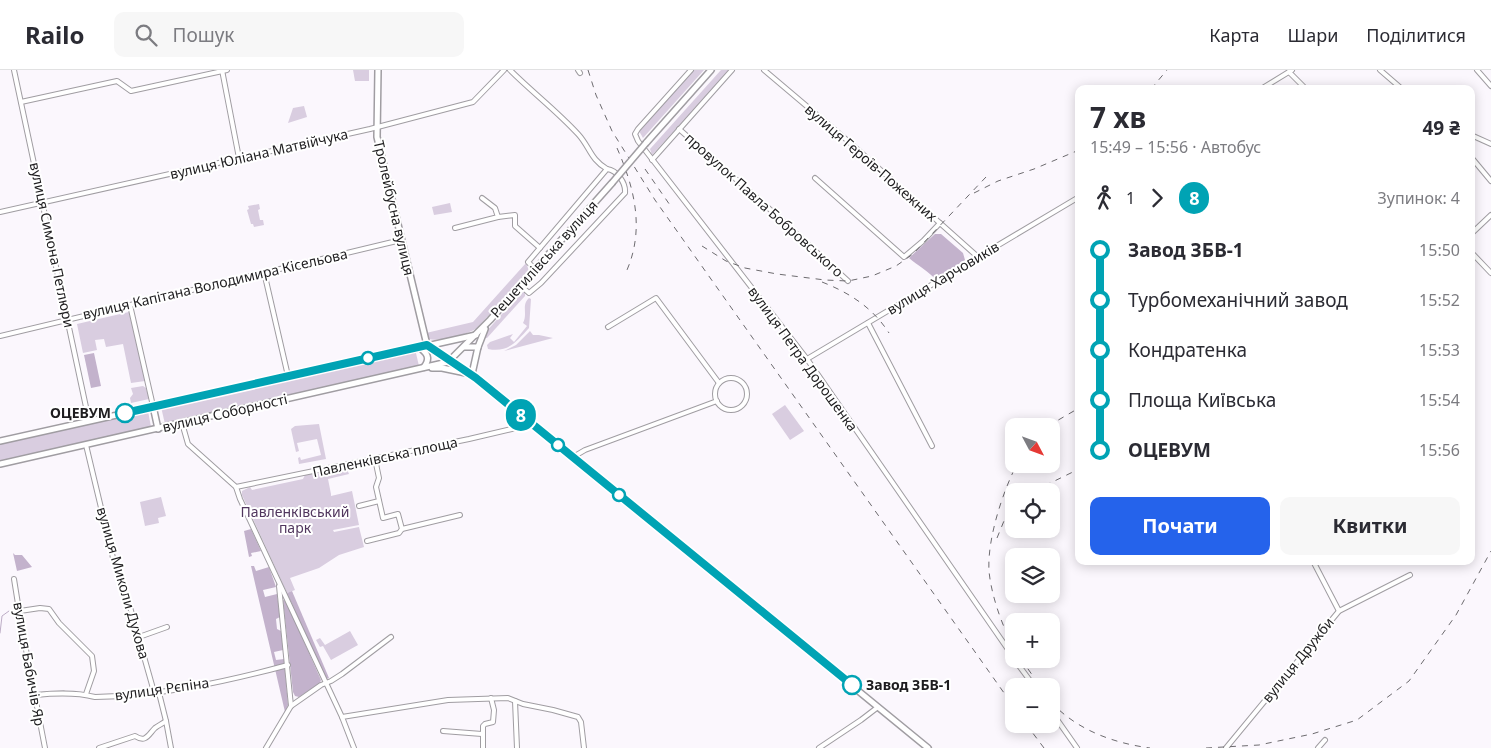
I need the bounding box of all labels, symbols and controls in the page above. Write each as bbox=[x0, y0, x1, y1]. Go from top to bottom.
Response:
search box bbox=[114, 12, 464, 57]
text: Railo bbox=[25, 18, 84, 51]
icon: search bbox=[132, 21, 160, 49]
text: Пошук bbox=[172, 22, 234, 48]
text: Карта bbox=[1209, 23, 1260, 47]
text: Шари bbox=[1288, 23, 1338, 47]
text: Поділитися bbox=[1366, 23, 1466, 47]
text: 7 хв bbox=[1090, 98, 1146, 136]
street label: вулиця Героїв-Пожежних bbox=[801, 100, 942, 226]
text: 49 ₴ bbox=[1422, 115, 1460, 141]
street label: вулиця Юліана Матвійчука bbox=[168, 124, 350, 183]
street label: провулок Павла Бобровського bbox=[681, 128, 848, 281]
text: 15:49 – 15:56 · Автобус bbox=[1090, 136, 1261, 158]
street label: Тролейбусна вулиця bbox=[370, 138, 419, 277]
street label: вулиця Симона Петлюри bbox=[26, 160, 79, 329]
icon: walk bbox=[1090, 184, 1118, 212]
icon: forward bbox=[1143, 184, 1171, 212]
text: 8 bbox=[1189, 186, 1199, 210]
text: 1 bbox=[1126, 187, 1135, 209]
text: Зупинок: 4 bbox=[1378, 187, 1460, 209]
street label: Решетилівська вулиця bbox=[486, 196, 602, 321]
street label: вулиця Харчовиків bbox=[883, 236, 1002, 319]
text: Завод ЗБВ-1 bbox=[1128, 237, 1244, 263]
text: 15:50 bbox=[1419, 239, 1460, 261]
street label: вулиця Капітана Володимира Кісельова bbox=[81, 244, 349, 323]
street label: вулиця Петра Дорошенка bbox=[744, 282, 862, 435]
text: Турбомеханічний завод bbox=[1128, 287, 1348, 313]
text: 15:52 bbox=[1419, 289, 1460, 311]
text: Кондратенка bbox=[1128, 337, 1247, 363]
text: 15:53 bbox=[1419, 339, 1460, 361]
unlabelled marker bbox=[361, 351, 375, 365]
text: Площа Київська bbox=[1128, 387, 1276, 413]
street label: вулиця Соборності bbox=[160, 389, 289, 436]
text: 15:54 bbox=[1419, 389, 1460, 411]
line badge: 8 bbox=[505, 399, 537, 431]
place label: ОЦЕВУМ bbox=[50, 403, 111, 422]
marker: ОЦЕВУМ bbox=[115, 403, 135, 423]
text: 8 bbox=[516, 403, 526, 427]
north arrow bbox=[1005, 418, 1060, 472]
map controls bbox=[1005, 418, 1060, 733]
street label: Павленківська площа bbox=[311, 432, 459, 481]
text: ОЦЕВУМ bbox=[1128, 437, 1211, 463]
unlabelled marker bbox=[551, 438, 565, 452]
text: 15:56 bbox=[1419, 439, 1460, 461]
button: locate bbox=[1005, 483, 1060, 538]
unlabelled marker bbox=[612, 488, 626, 502]
button: Почати bbox=[1090, 497, 1270, 555]
button: Квитки bbox=[1280, 497, 1460, 555]
park label: Павленківський парк bbox=[241, 502, 349, 537]
street label: вулиця Миколи Духова bbox=[93, 505, 154, 661]
button: layers bbox=[1005, 548, 1060, 603]
street label: вулиця Бабичів Яр bbox=[9, 600, 50, 727]
button: + bbox=[1005, 613, 1060, 668]
street label: вулиця Дружби bbox=[1257, 613, 1338, 706]
street label: вулиця Рєпіна bbox=[114, 672, 210, 705]
marker: Завод ЗБВ-1 bbox=[842, 675, 862, 695]
place label: Завод ЗБВ-1 bbox=[866, 675, 951, 694]
button: − bbox=[1005, 678, 1060, 733]

